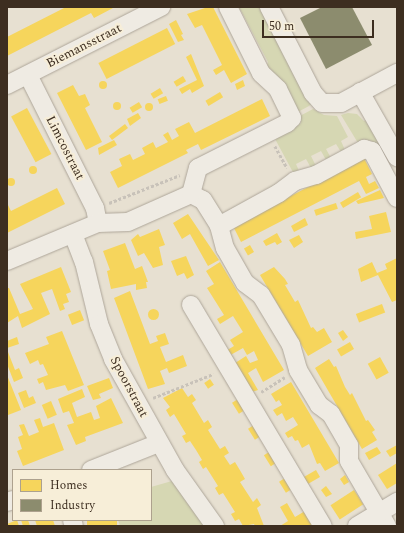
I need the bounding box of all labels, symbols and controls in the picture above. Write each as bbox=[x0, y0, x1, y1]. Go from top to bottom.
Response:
scale bar bbox=[264, 12, 376, 38]
text: 50 m bbox=[269, 17, 294, 36]
street label: Biemansstraat bbox=[44, 20, 124, 72]
street label: Limcostraat bbox=[42, 113, 88, 183]
street label: Spoorstraat bbox=[107, 354, 151, 420]
legend bbox=[12, 469, 152, 521]
text: Homes bbox=[50, 476, 88, 495]
text: Industry bbox=[50, 496, 95, 515]

